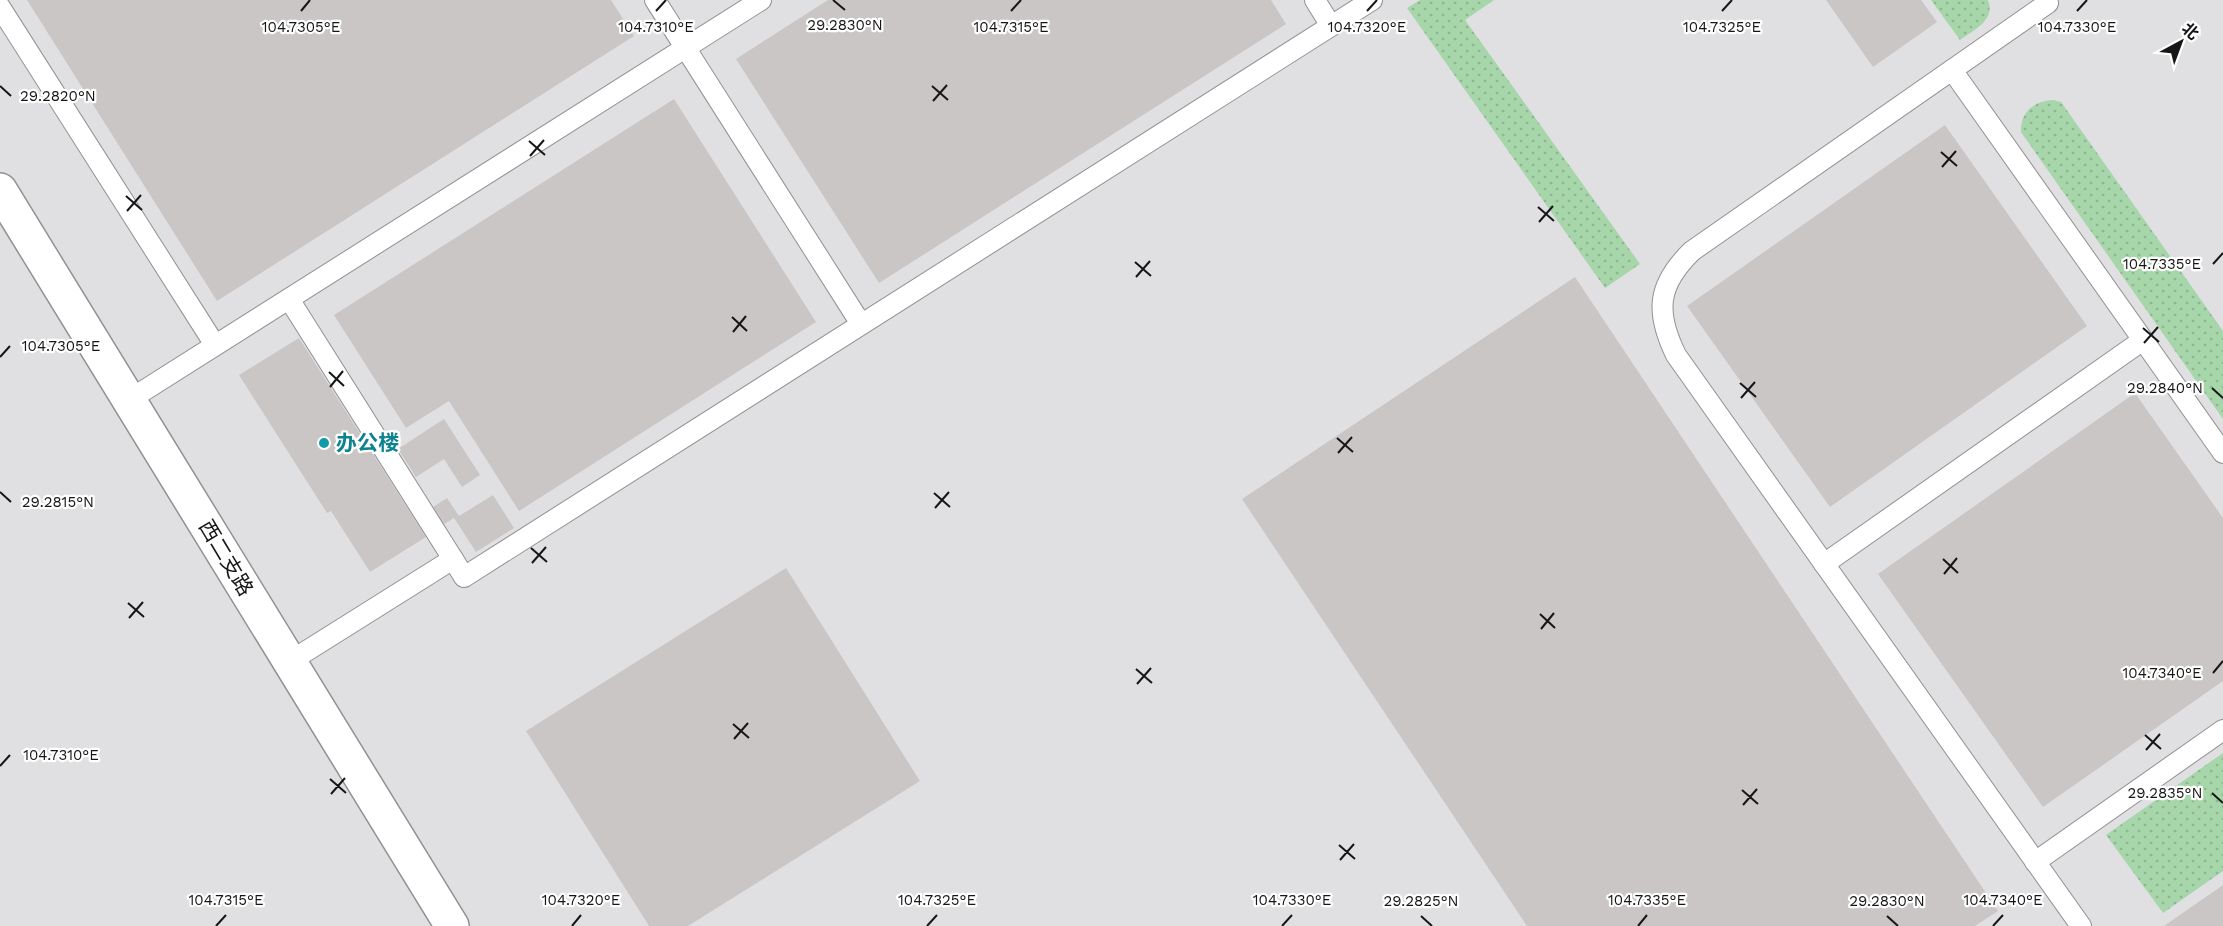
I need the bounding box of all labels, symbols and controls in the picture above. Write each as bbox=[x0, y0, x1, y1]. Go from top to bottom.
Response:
north arrow bbox=[2151, 12, 2211, 72]
text: 29.2830°N bbox=[807, 16, 883, 34]
text: 104.7305°E bbox=[262, 18, 340, 36]
text: 104.7310°E bbox=[618, 18, 694, 36]
text: 104.7315°E bbox=[973, 18, 1049, 36]
text: 104.7320°E bbox=[1328, 18, 1406, 36]
text: 104.7325°E bbox=[1683, 18, 1761, 36]
text: 104.7330°E bbox=[2038, 18, 2116, 36]
text: 北 bbox=[2178, 19, 2203, 43]
text: 29.2820°N bbox=[20, 87, 96, 105]
text: 104.7335°E bbox=[2123, 255, 2201, 273]
text: 104.7305°E bbox=[22, 337, 100, 355]
text: 29.2840°N bbox=[2127, 379, 2203, 397]
place label: 办公楼 bbox=[336, 430, 399, 455]
marker: 办公楼 bbox=[317, 436, 331, 450]
text: 29.2815°N bbox=[22, 493, 94, 511]
street label: 西二支路 bbox=[194, 515, 259, 600]
text: 104.7340°E bbox=[2123, 664, 2202, 682]
text: 104.7310°E bbox=[23, 746, 99, 764]
text: 29.2835°N bbox=[2128, 784, 2202, 802]
text: 104.7315°E bbox=[188, 891, 264, 909]
text: 104.7320°E bbox=[542, 891, 620, 909]
text: 104.7325°E bbox=[898, 891, 976, 909]
text: 104.7330°E bbox=[1253, 891, 1331, 909]
text: 104.7335°E bbox=[1608, 891, 1686, 909]
text: 104.7340°E bbox=[1964, 891, 2043, 909]
text: 29.2825°N bbox=[1383, 892, 1459, 910]
text: 29.2830°N bbox=[1849, 892, 1925, 910]

